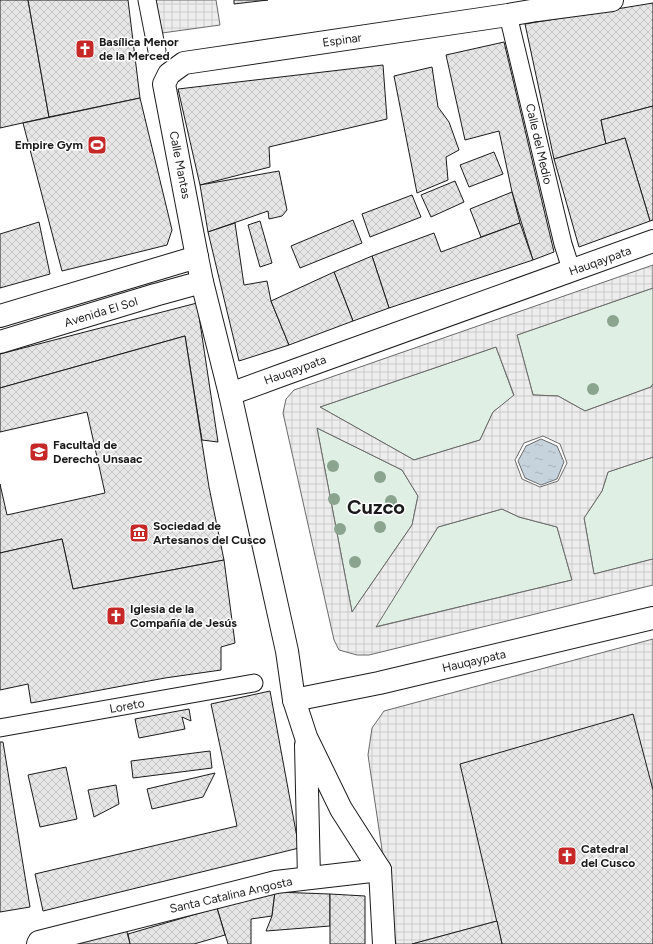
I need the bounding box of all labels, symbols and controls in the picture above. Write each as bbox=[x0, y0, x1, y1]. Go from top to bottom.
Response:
street label: Espinar bbox=[321, 30, 363, 50]
place label: Basílica Menor de la Merced bbox=[99, 35, 179, 63]
church icon: Basílica Menor de la Merced bbox=[74, 38, 96, 60]
street label: Calle del Medio bbox=[523, 102, 555, 186]
street label: Calle Mantas bbox=[167, 130, 194, 200]
sports icon: Empire Gym bbox=[86, 134, 108, 156]
place label: Empire Gym bbox=[15, 138, 83, 152]
street label: Hauqaypata bbox=[567, 243, 633, 279]
street label: Avenida El Sol bbox=[63, 294, 139, 330]
street label: Hauqaypata bbox=[262, 352, 328, 388]
place label: Facultad de Derecho Unsaac bbox=[53, 438, 143, 466]
school or university icon: Facultad de Derecho Unsaac bbox=[28, 441, 50, 463]
district label: Cuzco bbox=[347, 495, 405, 519]
place label: Sociedad de Artesanos del Cusco bbox=[153, 519, 266, 547]
museum icon: Sociedad de Artesanos del Cusco bbox=[128, 522, 150, 544]
place label: Iglesia de la Compañía de Jesús bbox=[130, 602, 237, 630]
church icon: Iglesia de la Compañía de Jesús bbox=[105, 605, 127, 627]
street label: Hauqaypata bbox=[441, 647, 507, 675]
street label: Loreto bbox=[108, 696, 146, 716]
place label: Catedral del Cusco bbox=[581, 842, 635, 870]
church icon: Catedral del Cusco bbox=[556, 845, 578, 867]
street label: Santa Catalina Angosta bbox=[168, 874, 294, 916]

